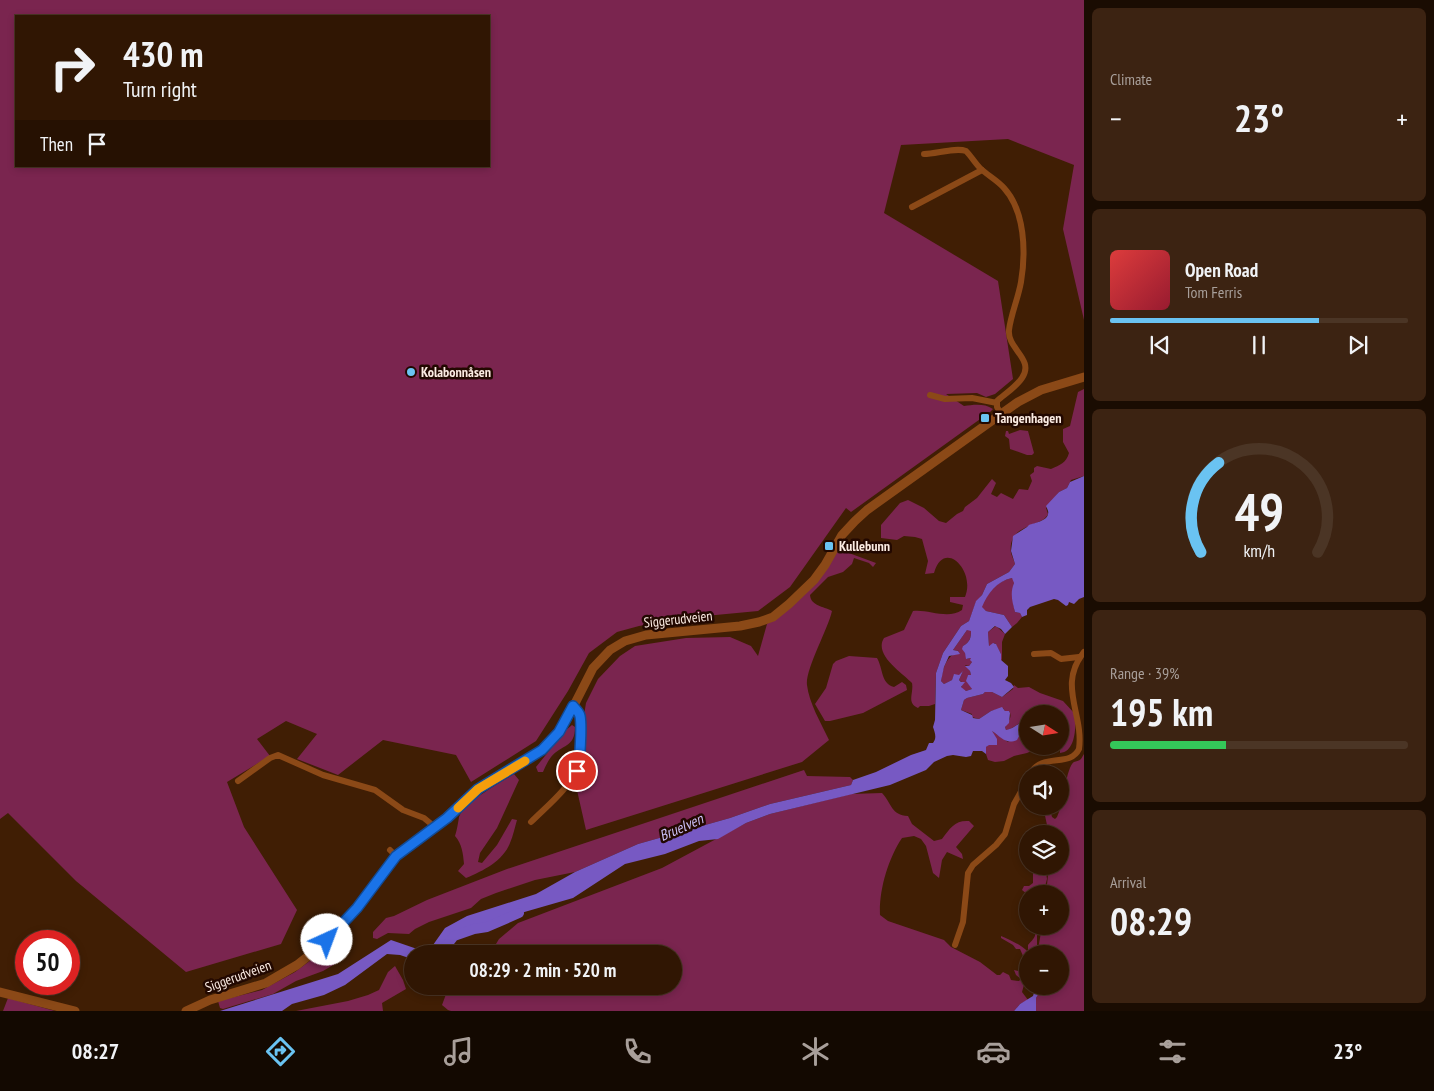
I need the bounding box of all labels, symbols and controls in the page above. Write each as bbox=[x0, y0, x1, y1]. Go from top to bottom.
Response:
text: 430 m bbox=[123, 31, 204, 77]
icon: right bbox=[40, 35, 105, 100]
text: Climate bbox=[1110, 69, 1152, 89]
text: Turn right bbox=[123, 75, 197, 103]
text: 23° bbox=[1234, 93, 1284, 142]
text: − bbox=[1110, 100, 1122, 137]
text: + bbox=[1396, 100, 1408, 137]
icon: arrive bbox=[83, 130, 111, 158]
text: Then bbox=[40, 132, 73, 156]
text: Open Road bbox=[1185, 258, 1258, 282]
text: Tom Ferris bbox=[1185, 282, 1242, 302]
icon: previous bbox=[1146, 331, 1174, 359]
icon: pause bbox=[1245, 331, 1273, 359]
icon: next bbox=[1344, 331, 1372, 359]
place label: Kolabonnåsen bbox=[421, 363, 491, 381]
marker: Kolabonnåsen bbox=[405, 366, 417, 378]
place label: Tangenhagen bbox=[995, 409, 1062, 427]
marker: Tangenhagen bbox=[979, 412, 991, 424]
text: 49 bbox=[1234, 478, 1284, 545]
place label: Kullebunn bbox=[839, 537, 890, 555]
text: km/h bbox=[1243, 539, 1275, 562]
marker: Kullebunn bbox=[823, 540, 835, 552]
street label: Siggerudveien bbox=[643, 606, 713, 632]
text: Range · 39% bbox=[1110, 663, 1179, 683]
text: 195 km bbox=[1110, 687, 1213, 736]
north arrow bbox=[1019, 705, 1069, 755]
map controls bbox=[1019, 705, 1069, 995]
pin bbox=[556, 750, 598, 792]
icon: arrive bbox=[563, 757, 591, 785]
button: sound bbox=[1019, 765, 1069, 815]
water label: Bruelven bbox=[656, 808, 707, 845]
button: layers bbox=[1019, 825, 1069, 875]
text: Arrival bbox=[1110, 872, 1146, 892]
button: + bbox=[1019, 885, 1069, 935]
text: 08:29 bbox=[1110, 896, 1192, 945]
position arrow bbox=[300, 913, 352, 965]
speed limit sign: 50 bbox=[15, 930, 80, 995]
button: − bbox=[1019, 945, 1069, 995]
street label: Siggerudveien bbox=[202, 956, 274, 996]
text: 08:29 · 2 min · 520 m bbox=[470, 958, 616, 982]
icon: directions bbox=[263, 1034, 298, 1069]
icon: music bbox=[441, 1034, 476, 1069]
icon: phone bbox=[620, 1034, 655, 1069]
icon: climate bbox=[798, 1034, 833, 1069]
icon: car bbox=[976, 1034, 1011, 1069]
icon: filters bbox=[1155, 1034, 1190, 1069]
text: 08:27 bbox=[72, 1037, 119, 1065]
text: 23° bbox=[1333, 1037, 1362, 1065]

